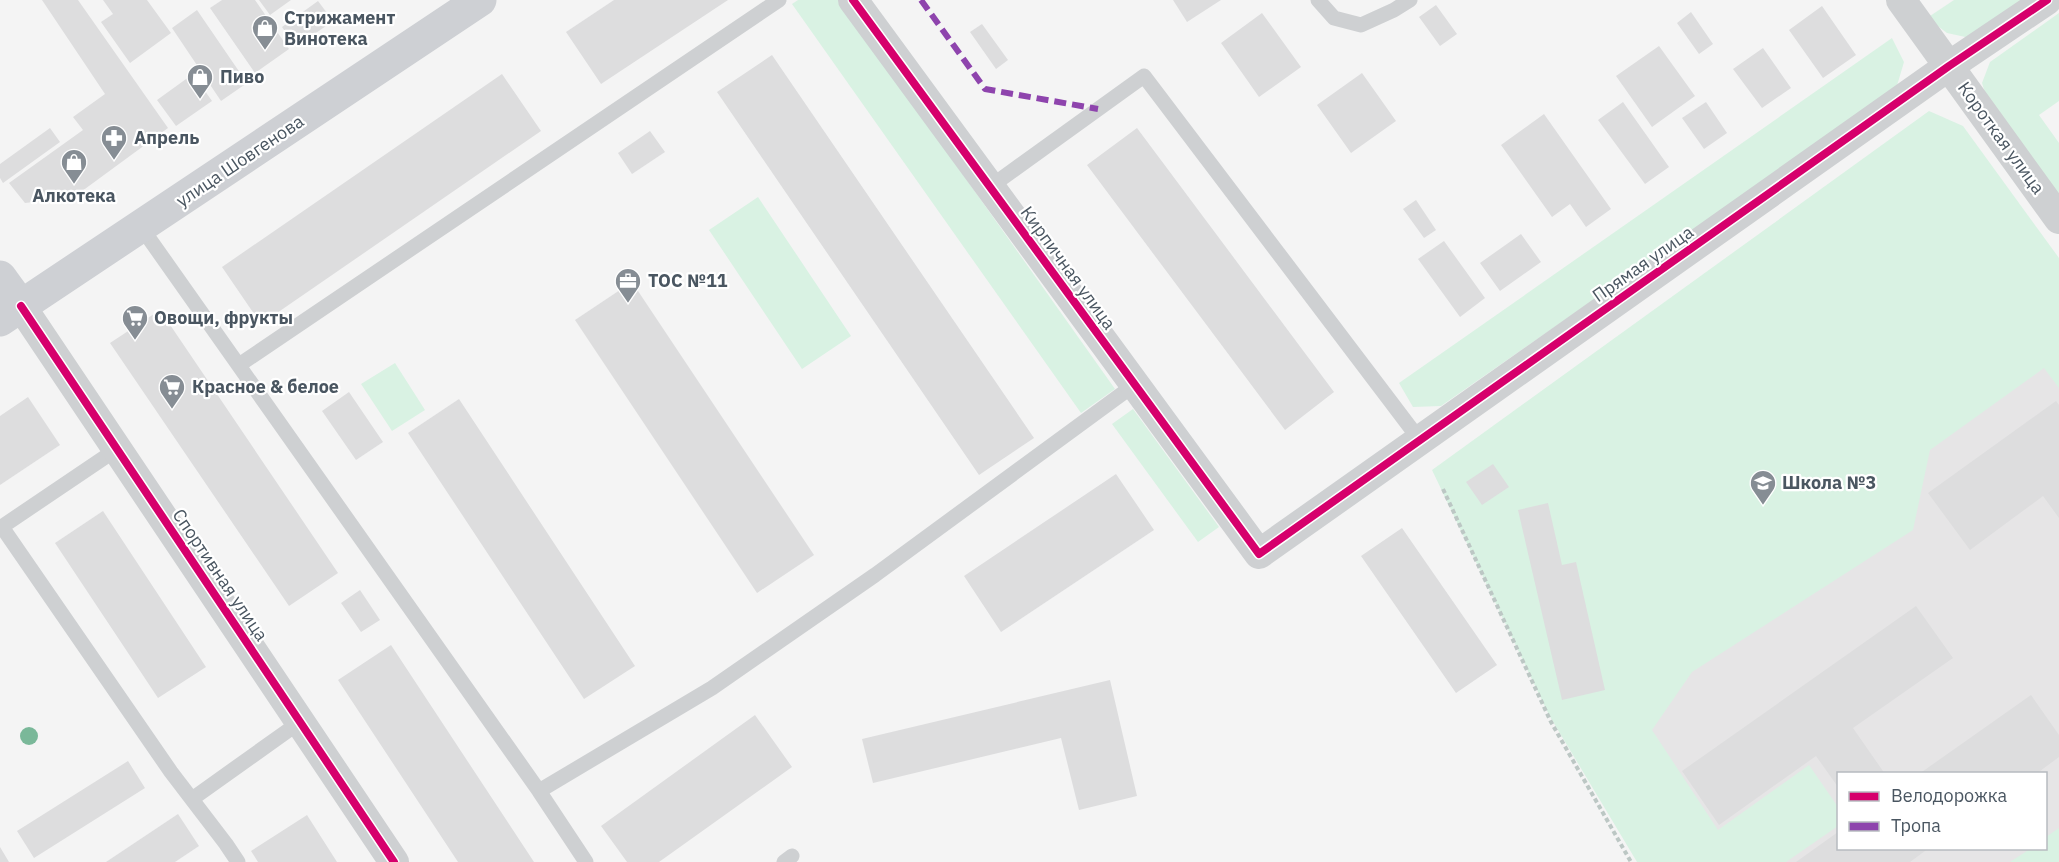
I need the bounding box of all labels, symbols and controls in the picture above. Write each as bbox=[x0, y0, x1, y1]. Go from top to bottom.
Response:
place label: Стрижамент Винотека bbox=[284, 6, 395, 50]
shop icon: Стрижамент Винотека bbox=[250, 13, 280, 51]
shop icon: Пиво bbox=[185, 62, 215, 100]
place label: Пиво bbox=[220, 65, 264, 88]
street label: Короткая улица bbox=[1953, 77, 2050, 199]
street label: улица Шовгенова bbox=[172, 109, 308, 212]
pharmacy icon: Апрель bbox=[99, 123, 129, 161]
place label: Апрель bbox=[134, 126, 199, 149]
shop icon: Алкотека bbox=[59, 147, 89, 185]
place label: Алкотека bbox=[32, 184, 116, 207]
street label: Кирпичная улица bbox=[1016, 201, 1121, 334]
street label: Прямая улица bbox=[1588, 220, 1698, 307]
office icon: ТОС №11 bbox=[613, 266, 643, 304]
place label: ТОС №11 bbox=[648, 269, 728, 292]
supermarket icon: Овощи, фрукты bbox=[120, 303, 150, 341]
place label: Овощи, фрукты bbox=[154, 306, 293, 329]
supermarket icon: Красное & белое bbox=[157, 372, 187, 410]
place label: Красное & белое bbox=[192, 375, 339, 398]
school or university icon: Школа №3 bbox=[1748, 468, 1778, 506]
place label: Школа №3 bbox=[1782, 471, 1876, 494]
street label: Спортивная улица bbox=[168, 504, 273, 646]
legend bbox=[1837, 772, 2047, 850]
text: Велодорожка bbox=[1891, 784, 2007, 807]
text: Тропа bbox=[1891, 814, 1941, 837]

